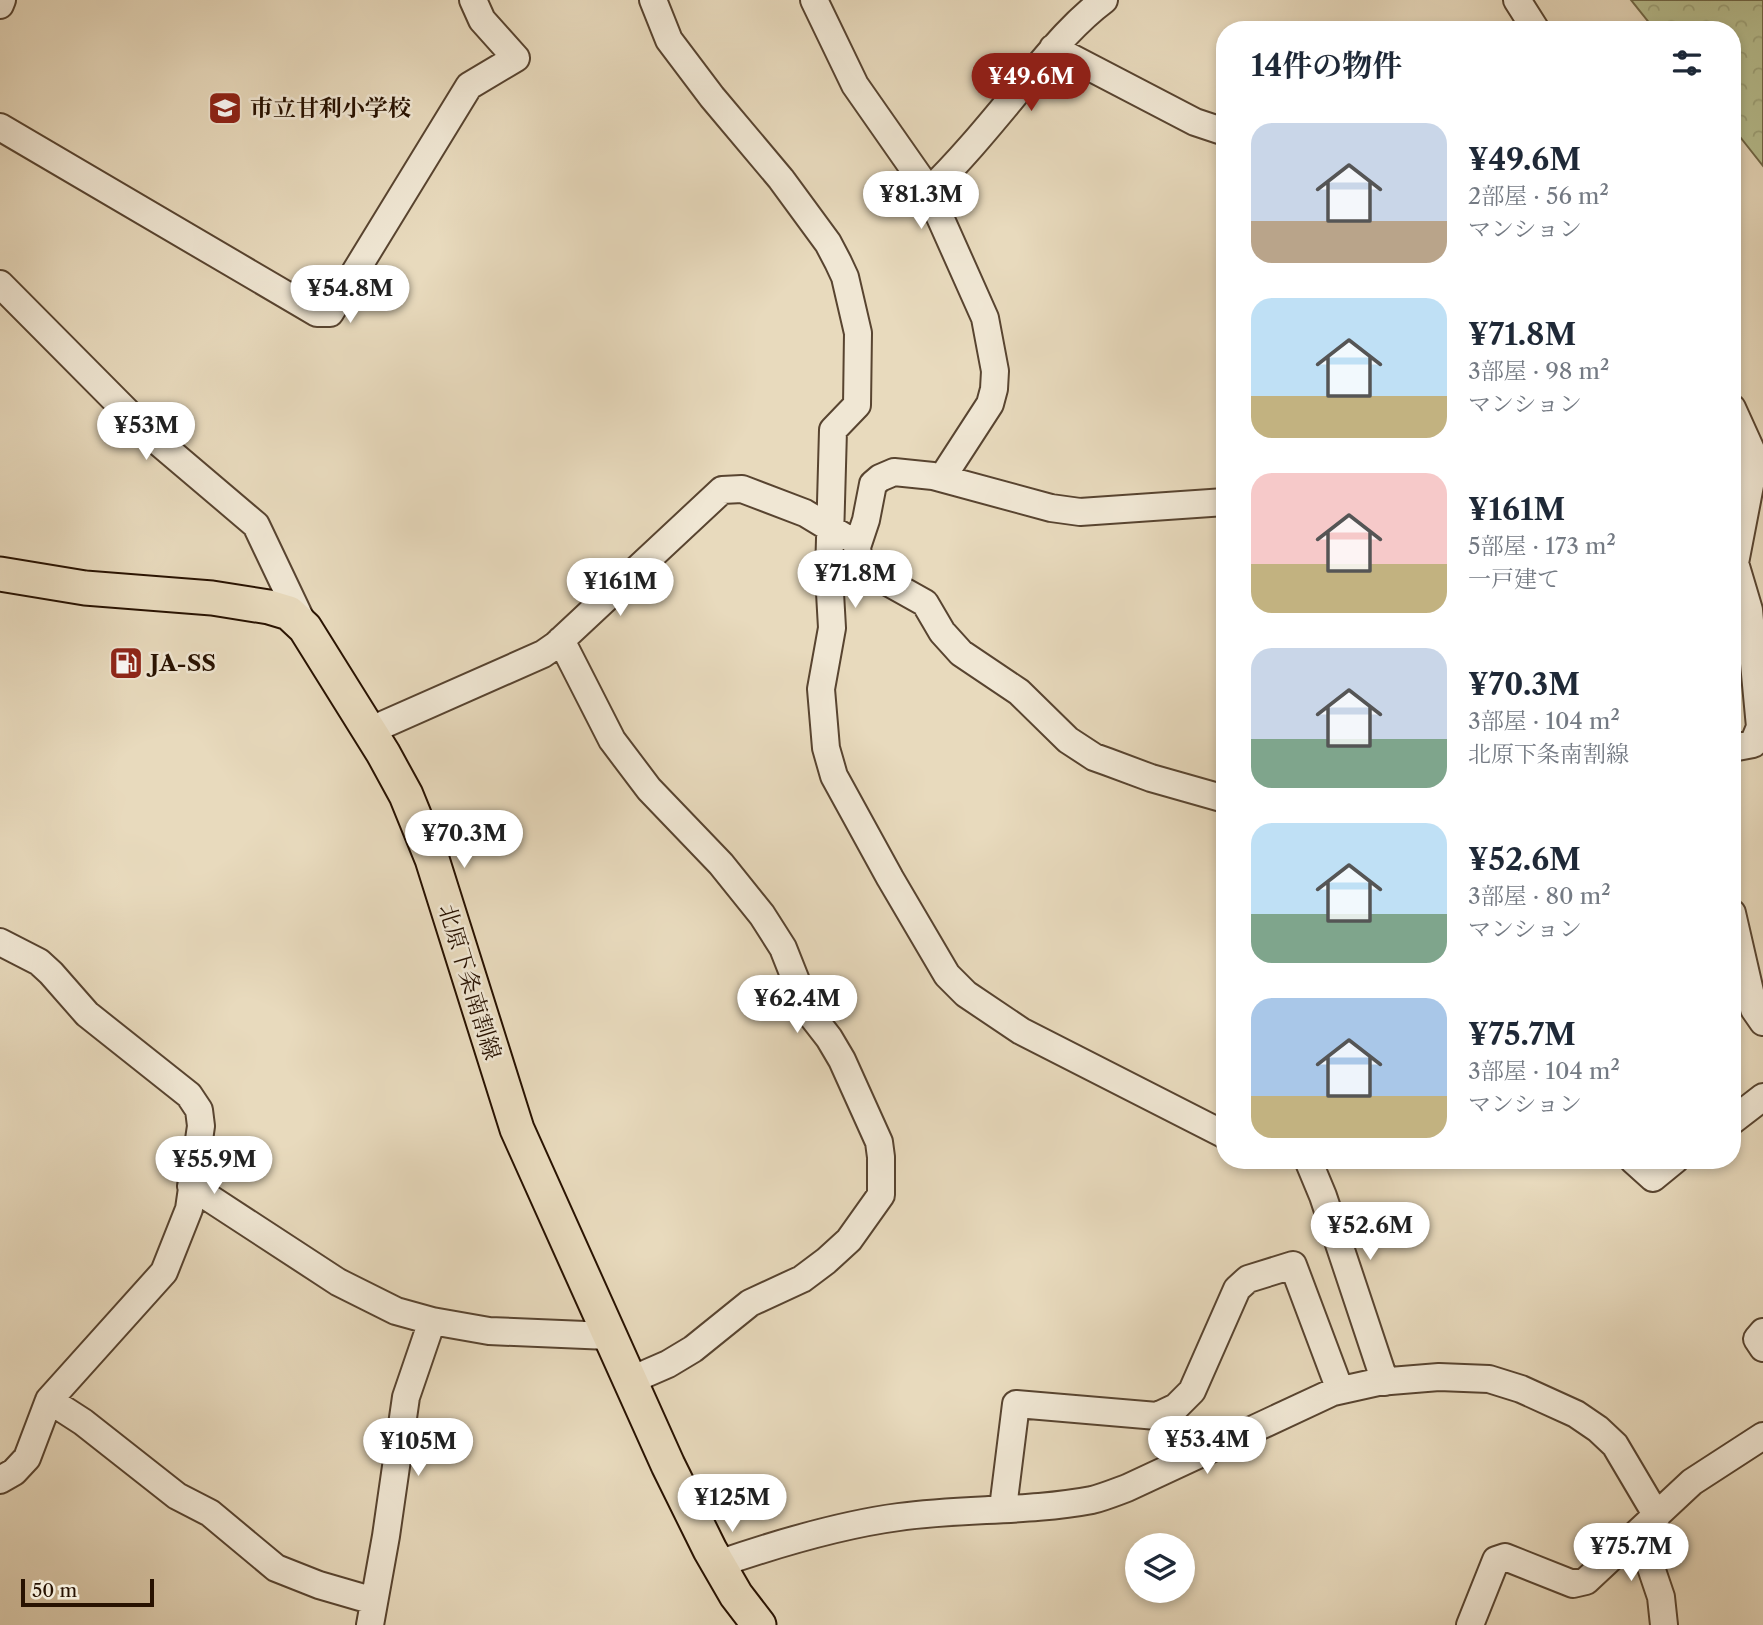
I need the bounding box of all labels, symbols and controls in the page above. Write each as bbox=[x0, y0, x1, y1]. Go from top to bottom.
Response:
icon: filters bbox=[1668, 44, 1706, 82]
text: 14件の物件 bbox=[1251, 47, 1402, 84]
pin: ¥49.6M bbox=[974, 54, 1088, 113]
text: ¥49.6M bbox=[988, 62, 1074, 90]
school or university icon: 市立甘利小学校 bbox=[206, 89, 244, 127]
place label: 市立甘利小学校 bbox=[250, 94, 411, 122]
text: ¥49.6M bbox=[1468, 141, 1581, 178]
icon: home bbox=[1307, 151, 1391, 235]
pin: ¥81.3M bbox=[864, 172, 978, 231]
text: ¥81.3M bbox=[879, 180, 963, 208]
text: 2部屋 · 56 m² bbox=[1468, 182, 1609, 210]
text: マンション bbox=[1468, 215, 1582, 243]
pin: ¥54.8M bbox=[293, 266, 407, 325]
text: ¥54.8M bbox=[306, 274, 394, 302]
text: ¥71.8M bbox=[1468, 316, 1576, 353]
icon: home bbox=[1307, 326, 1391, 410]
text: 3部屋 · 98 m² bbox=[1468, 357, 1609, 385]
text: マンション bbox=[1468, 390, 1582, 418]
pin: ¥53M bbox=[105, 402, 187, 462]
text: ¥53M bbox=[113, 411, 179, 439]
text: ¥161M bbox=[1468, 491, 1565, 528]
icon: home bbox=[1307, 501, 1391, 585]
text: 5部屋 · 173 m² bbox=[1468, 532, 1616, 560]
pin: ¥71.8M bbox=[798, 550, 912, 610]
pin: ¥161M bbox=[571, 558, 669, 618]
text: ¥71.8M bbox=[813, 559, 897, 587]
text: 一戸建て bbox=[1468, 565, 1560, 593]
text: ¥161M bbox=[583, 567, 657, 595]
fuel station icon: JA-SS bbox=[107, 644, 145, 682]
place label: JA-SS bbox=[146, 649, 216, 677]
text: ¥70.3M bbox=[1468, 666, 1580, 703]
icon: home bbox=[1307, 676, 1391, 760]
text: 3部屋 · 104 m² bbox=[1468, 707, 1620, 735]
text: 北原下条南割線 bbox=[1468, 740, 1629, 768]
pin: ¥70.3M bbox=[407, 810, 521, 870]
text: ¥70.3M bbox=[421, 819, 507, 847]
text: ¥52.6M bbox=[1468, 841, 1581, 878]
icon: home bbox=[1307, 851, 1391, 935]
text: 3部屋 · 80 m² bbox=[1468, 882, 1611, 910]
street label: 北原下条南割線 bbox=[433, 901, 507, 1063]
text: マンション bbox=[1468, 915, 1582, 943]
pin: ¥62.4M bbox=[740, 976, 854, 1035]
text: ¥62.4M bbox=[753, 984, 841, 1012]
text: ¥75.7M bbox=[1468, 1016, 1576, 1053]
icon: home bbox=[1307, 1026, 1391, 1110]
text: 3部屋 · 104 m² bbox=[1468, 1057, 1620, 1085]
text: マンション bbox=[1468, 1090, 1582, 1118]
pin: ¥55.9M bbox=[157, 1136, 271, 1196]
text: ¥55.9M bbox=[171, 1145, 257, 1173]
pin: ¥52.6M bbox=[1313, 1202, 1427, 1262]
text: ¥52.6M bbox=[1327, 1211, 1413, 1239]
pin: ¥53.4M bbox=[1150, 1416, 1264, 1476]
pin: ¥105M bbox=[369, 1418, 467, 1478]
text: ¥53.4M bbox=[1164, 1425, 1250, 1453]
text: ¥105M bbox=[379, 1427, 457, 1455]
pin: ¥125M bbox=[683, 1474, 781, 1534]
text: ¥125M bbox=[694, 1483, 770, 1511]
pin: ¥75.7M bbox=[1574, 1524, 1688, 1583]
text: ¥75.7M bbox=[1590, 1532, 1672, 1560]
map controls bbox=[1125, 1533, 1195, 1603]
button: layers bbox=[1125, 1533, 1195, 1603]
scale bar bbox=[21, 1576, 154, 1608]
text: 50 m bbox=[32, 1579, 77, 1602]

